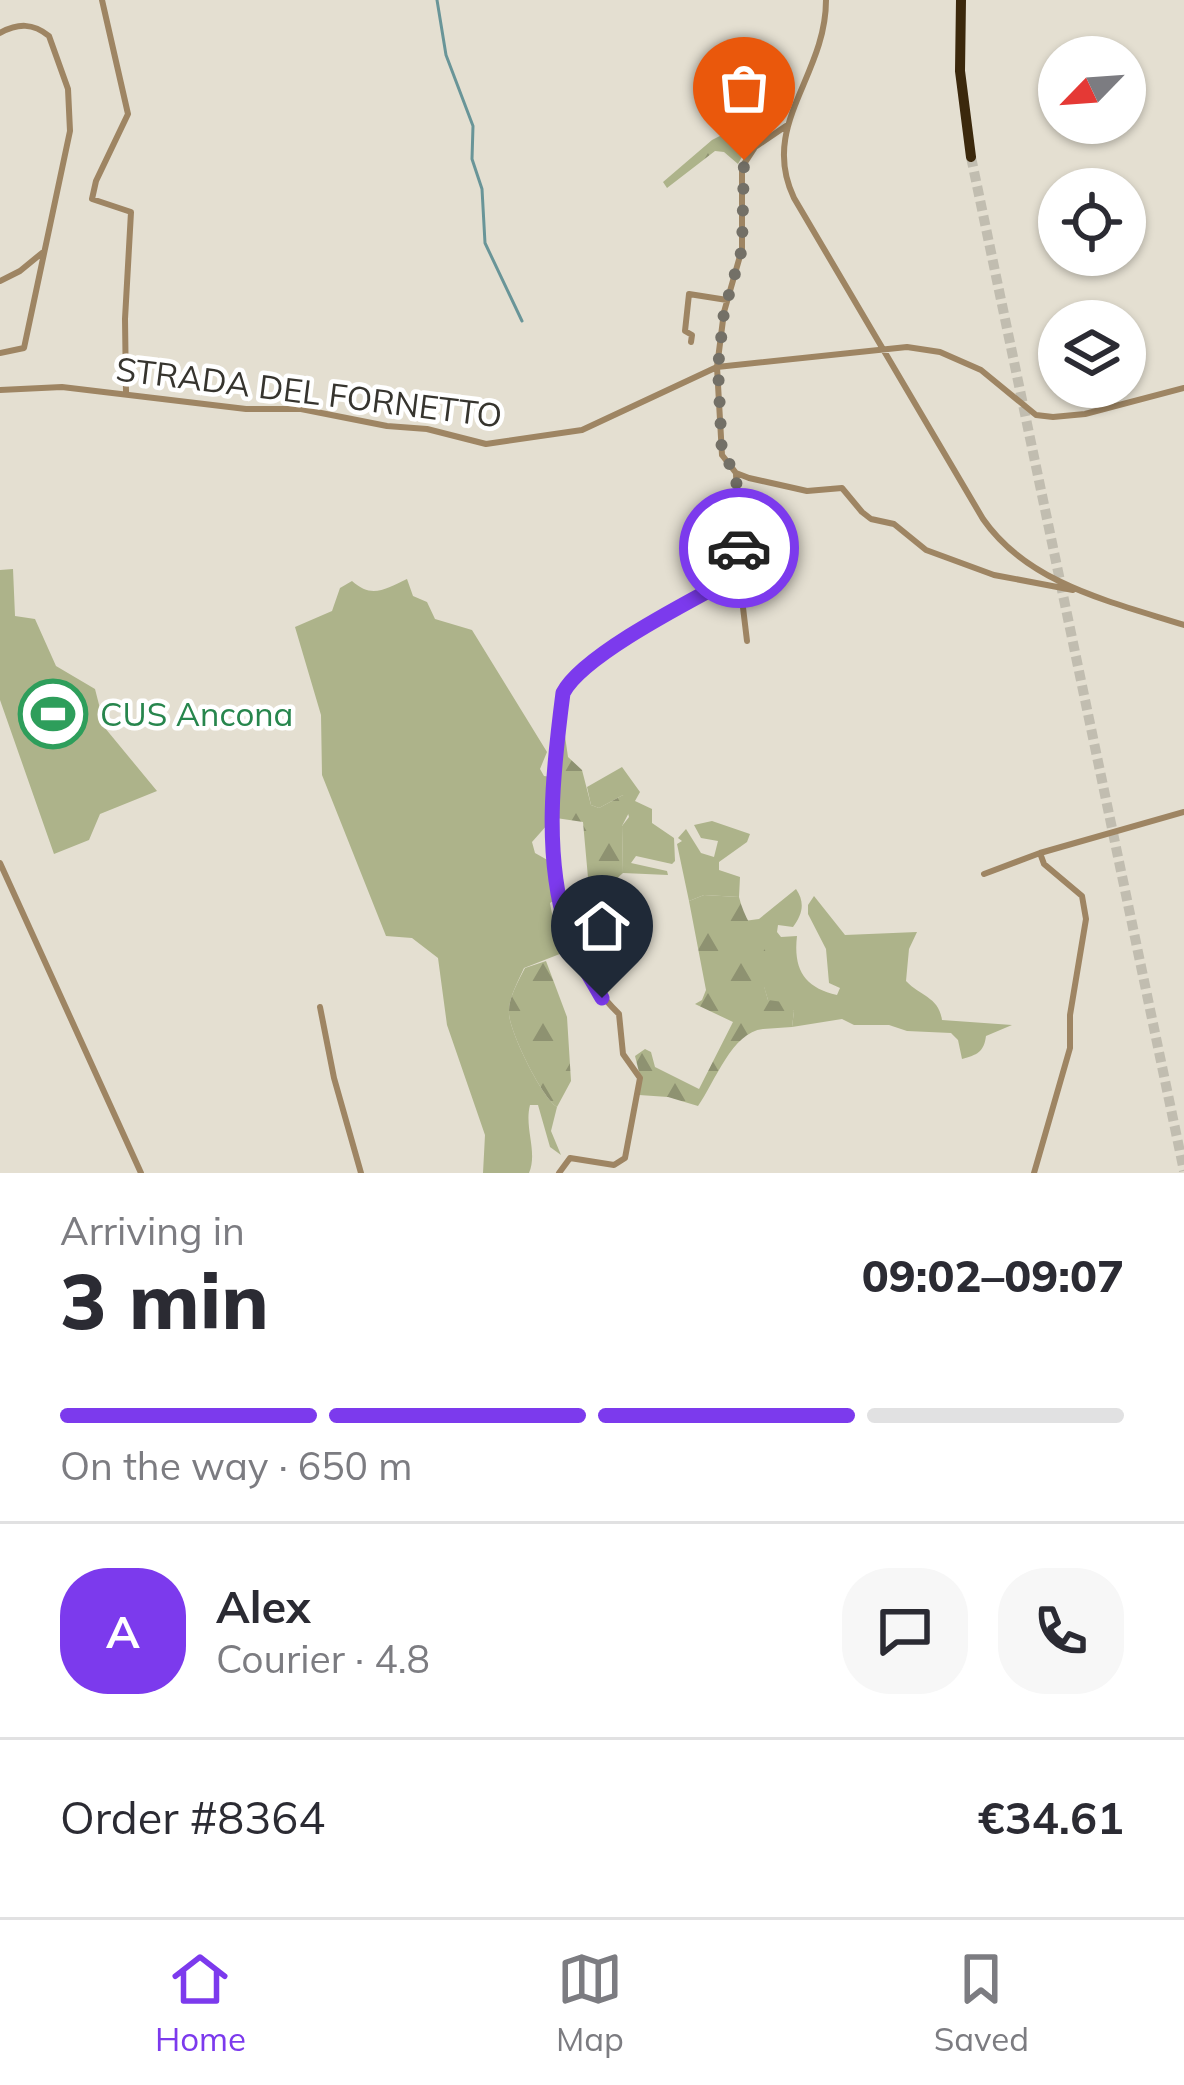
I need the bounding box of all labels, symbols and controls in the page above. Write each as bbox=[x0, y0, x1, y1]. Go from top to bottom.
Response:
north arrow bbox=[1038, 36, 1146, 144]
map controls bbox=[1038, 36, 1146, 408]
pin bbox=[693, 37, 795, 160]
icon: bag bbox=[711, 55, 777, 121]
button: locate bbox=[1038, 168, 1146, 276]
button: layers bbox=[1038, 300, 1146, 408]
street label: STRADA DEL FORNETTO bbox=[114, 347, 504, 436]
courier bbox=[679, 488, 799, 608]
icon: car bbox=[706, 515, 772, 581]
sports icon: CUS Ancona bbox=[18, 679, 88, 749]
place label: CUS Ancona bbox=[100, 693, 293, 734]
pin bbox=[551, 875, 653, 998]
icon: home bbox=[569, 893, 635, 959]
text: Arriving in bbox=[60, 1206, 245, 1255]
text: 09:02–09:07 bbox=[862, 1247, 1124, 1303]
text: 3 min bbox=[60, 1251, 269, 1349]
text: On the way · 650 m bbox=[60, 1441, 412, 1490]
button: chat bbox=[842, 1568, 968, 1694]
button: phone bbox=[998, 1568, 1124, 1694]
text: Alex bbox=[216, 1578, 311, 1634]
text: A bbox=[106, 1603, 140, 1659]
text: Courier · 4.8 bbox=[216, 1634, 430, 1683]
text: Order #8364 bbox=[60, 1789, 325, 1845]
text: €34.61 bbox=[978, 1789, 1124, 1845]
tab: Home bbox=[155, 1946, 246, 2059]
tab: Map bbox=[556, 1946, 624, 2059]
tab: Saved bbox=[934, 1946, 1029, 2059]

